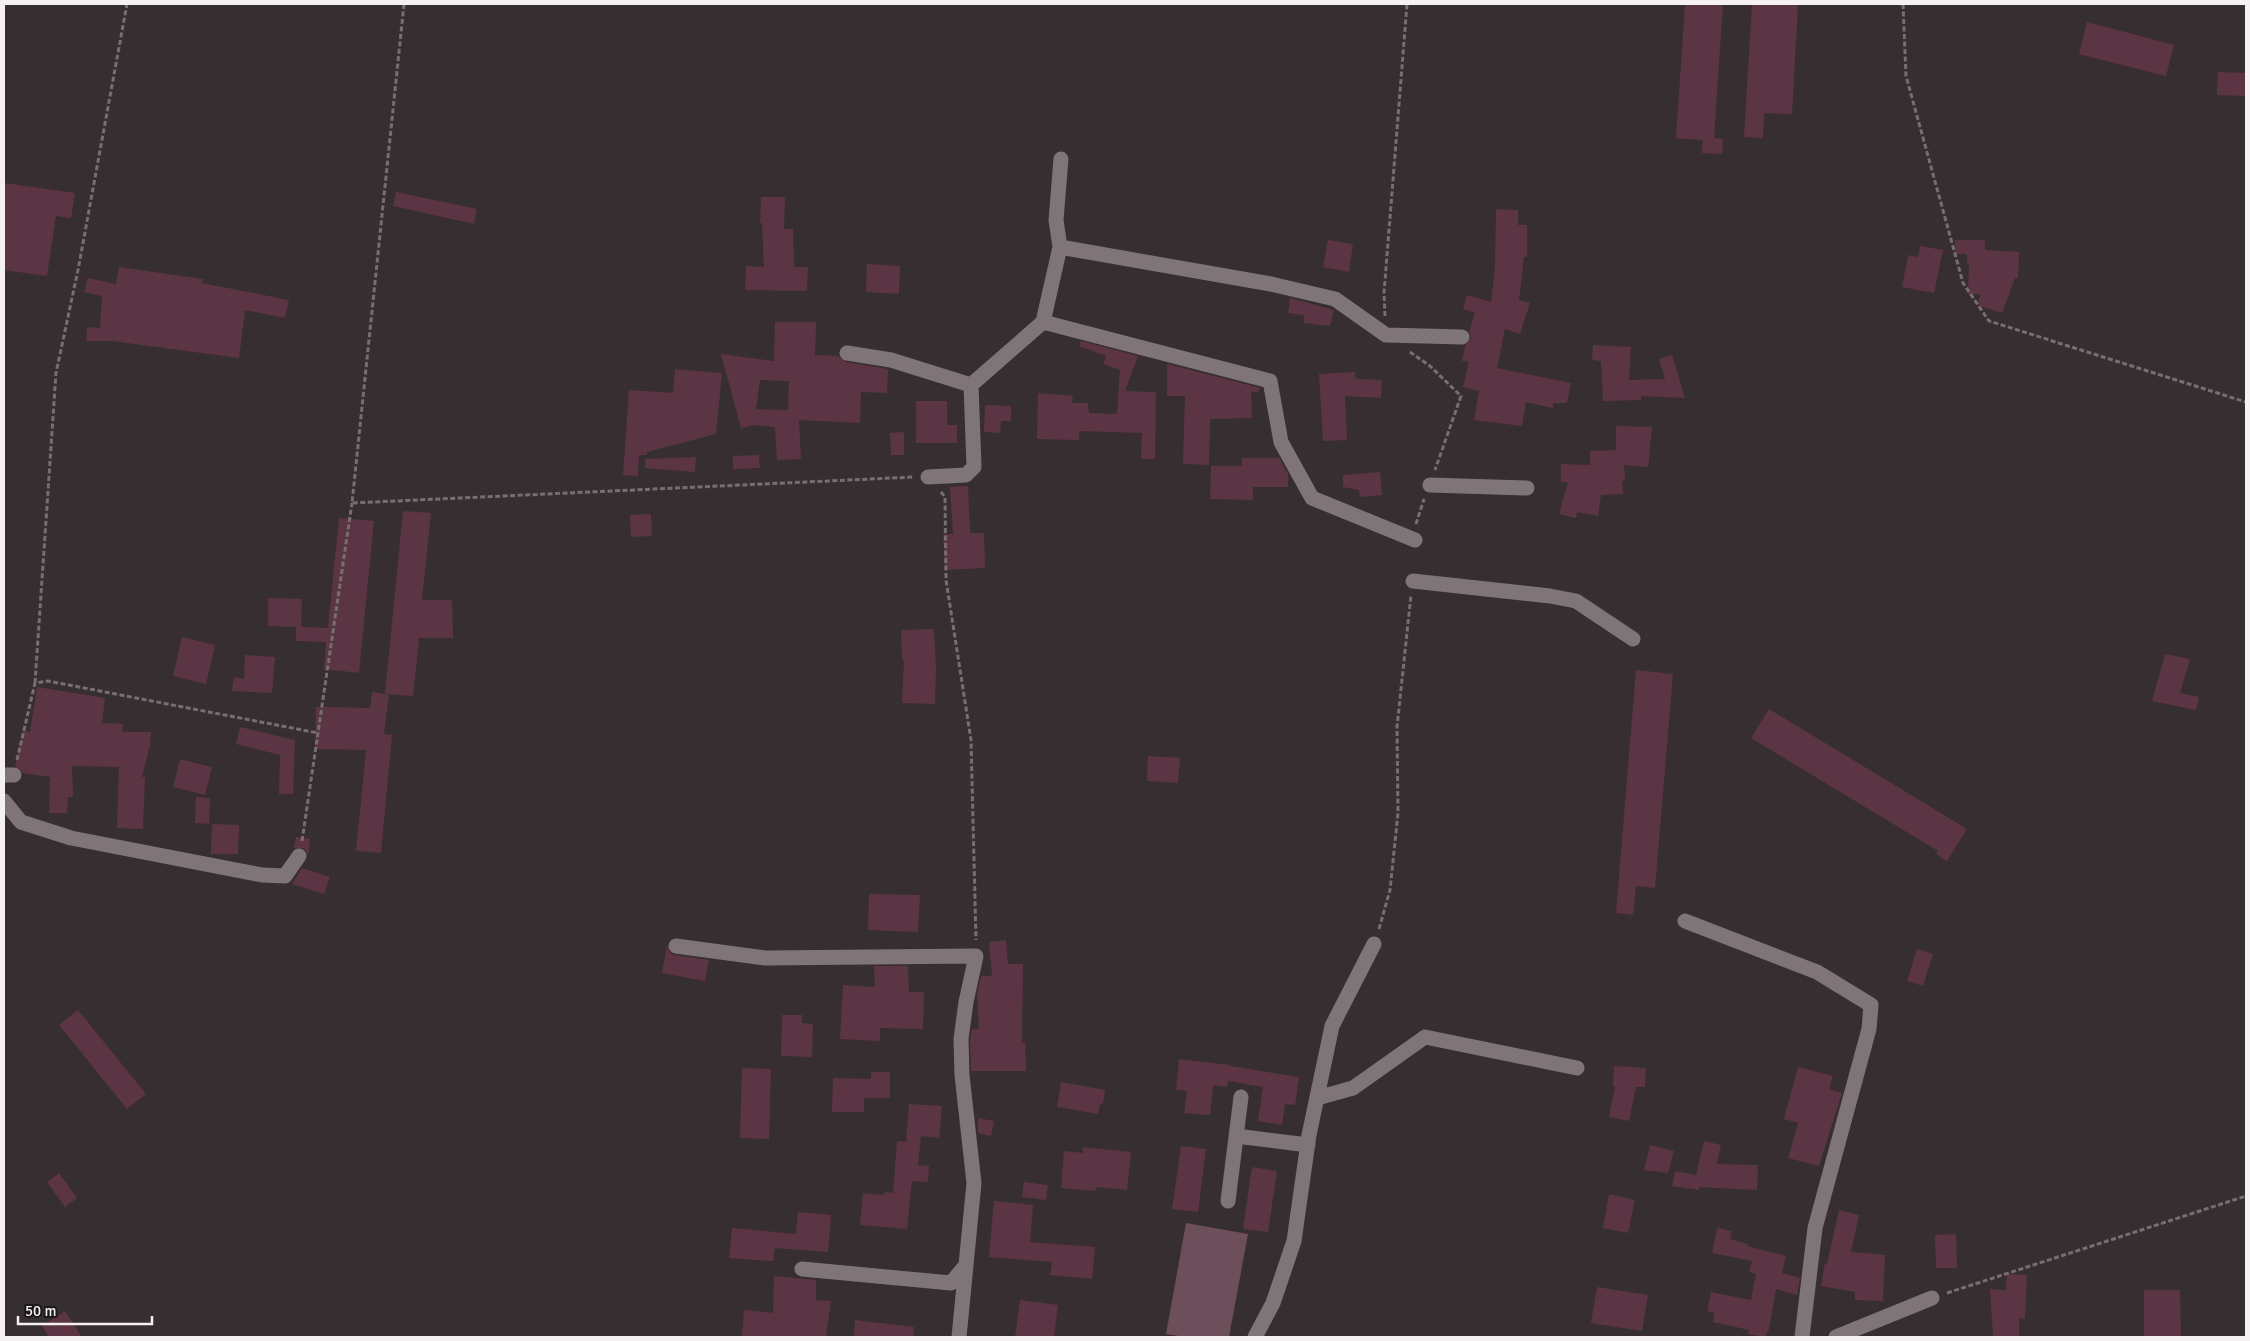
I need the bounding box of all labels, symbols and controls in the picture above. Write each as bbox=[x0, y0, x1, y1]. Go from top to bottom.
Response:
scale bar bbox=[18, 1294, 151, 1326]
text: 50 m bbox=[25, 1302, 56, 1320]

